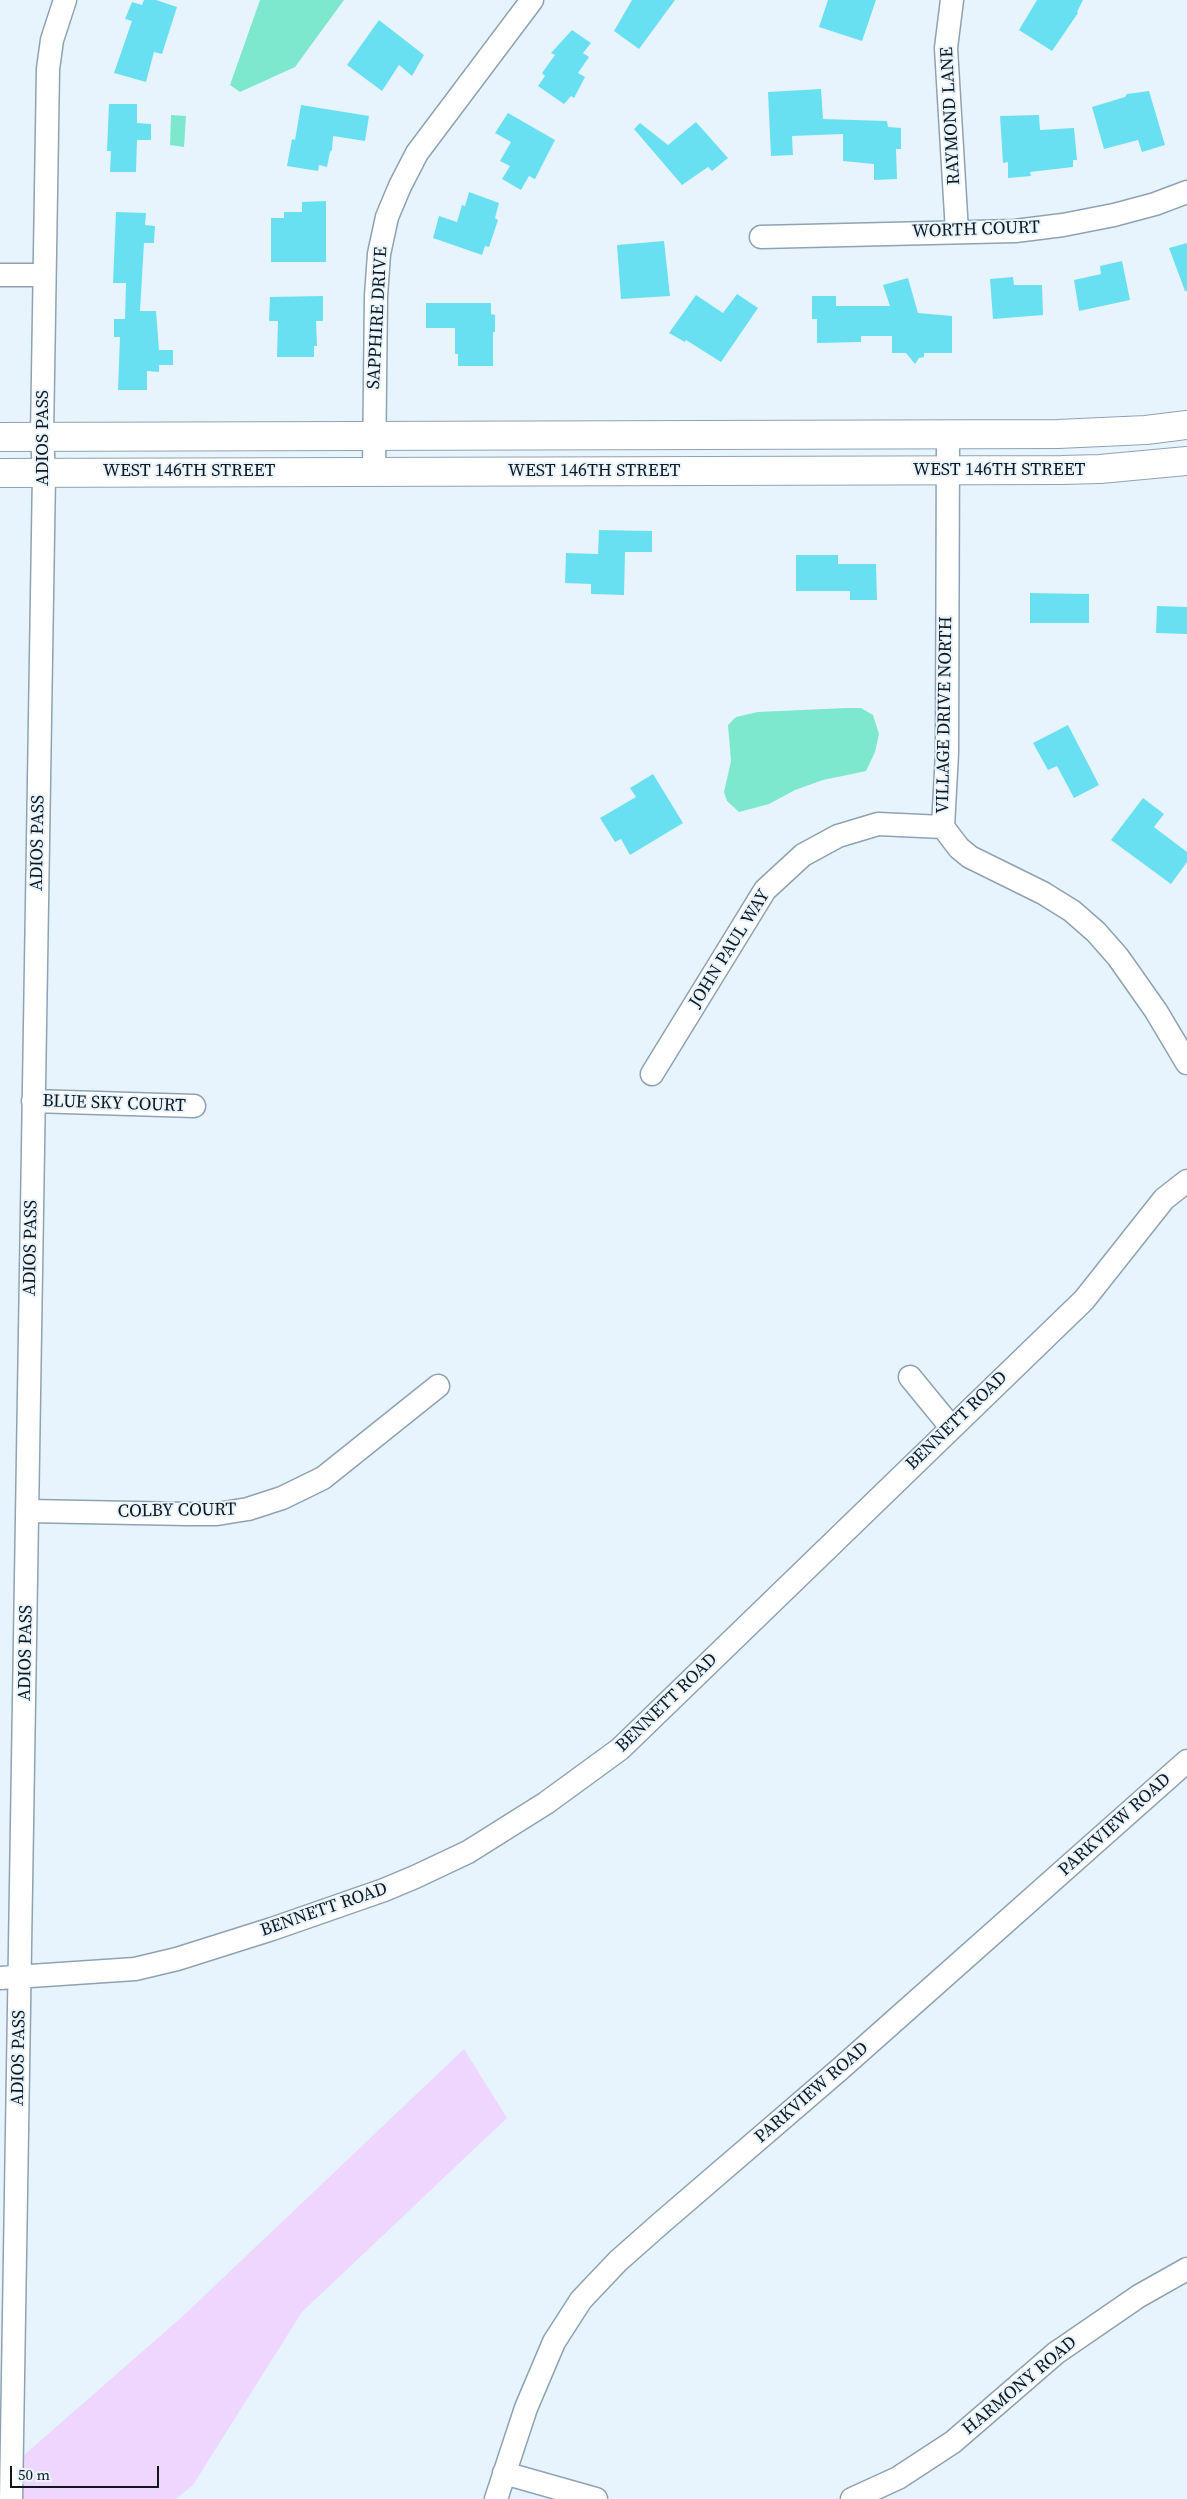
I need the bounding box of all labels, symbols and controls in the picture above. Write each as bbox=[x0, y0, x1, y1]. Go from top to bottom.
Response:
street label: RAYMOND LANE bbox=[937, 46, 965, 186]
street label: WORTH COURT bbox=[912, 217, 1040, 243]
street label: SAPPHIRE DRIVE bbox=[363, 246, 393, 390]
street label: ADIOS PASS bbox=[32, 390, 54, 486]
street label: WEST 146TH STREET bbox=[913, 459, 1085, 481]
street label: WEST 146TH STREET bbox=[103, 460, 275, 482]
street label: WEST 146TH STREET bbox=[508, 460, 680, 482]
street label: VILLAGE DRIVE NORTH bbox=[932, 616, 958, 814]
street label: ADIOS PASS bbox=[26, 795, 50, 891]
street label: JOHN PAUL WAY bbox=[685, 886, 775, 1012]
street label: BLUE SKY COURT bbox=[42, 1091, 186, 1117]
street label: ADIOS PASS bbox=[19, 1200, 43, 1296]
street label: BENNETT ROAD bbox=[902, 1367, 1012, 1475]
street label: COLBY COURT bbox=[118, 1499, 236, 1523]
street label: ADIOS PASS bbox=[14, 1605, 38, 1701]
street label: BENNETT ROAD bbox=[612, 1649, 722, 1757]
street label: PARKVIEW ROAD bbox=[1054, 1769, 1176, 1881]
street label: BENNETT ROAD bbox=[258, 1878, 390, 1942]
street label: ADIOS PASS bbox=[7, 2010, 31, 2106]
street label: PARKVIEW ROAD bbox=[751, 2038, 873, 2148]
street label: HARMONY ROAD bbox=[958, 2332, 1082, 2440]
scale bar bbox=[12, 2456, 161, 2488]
text: 50 m bbox=[18, 2464, 50, 2485]

